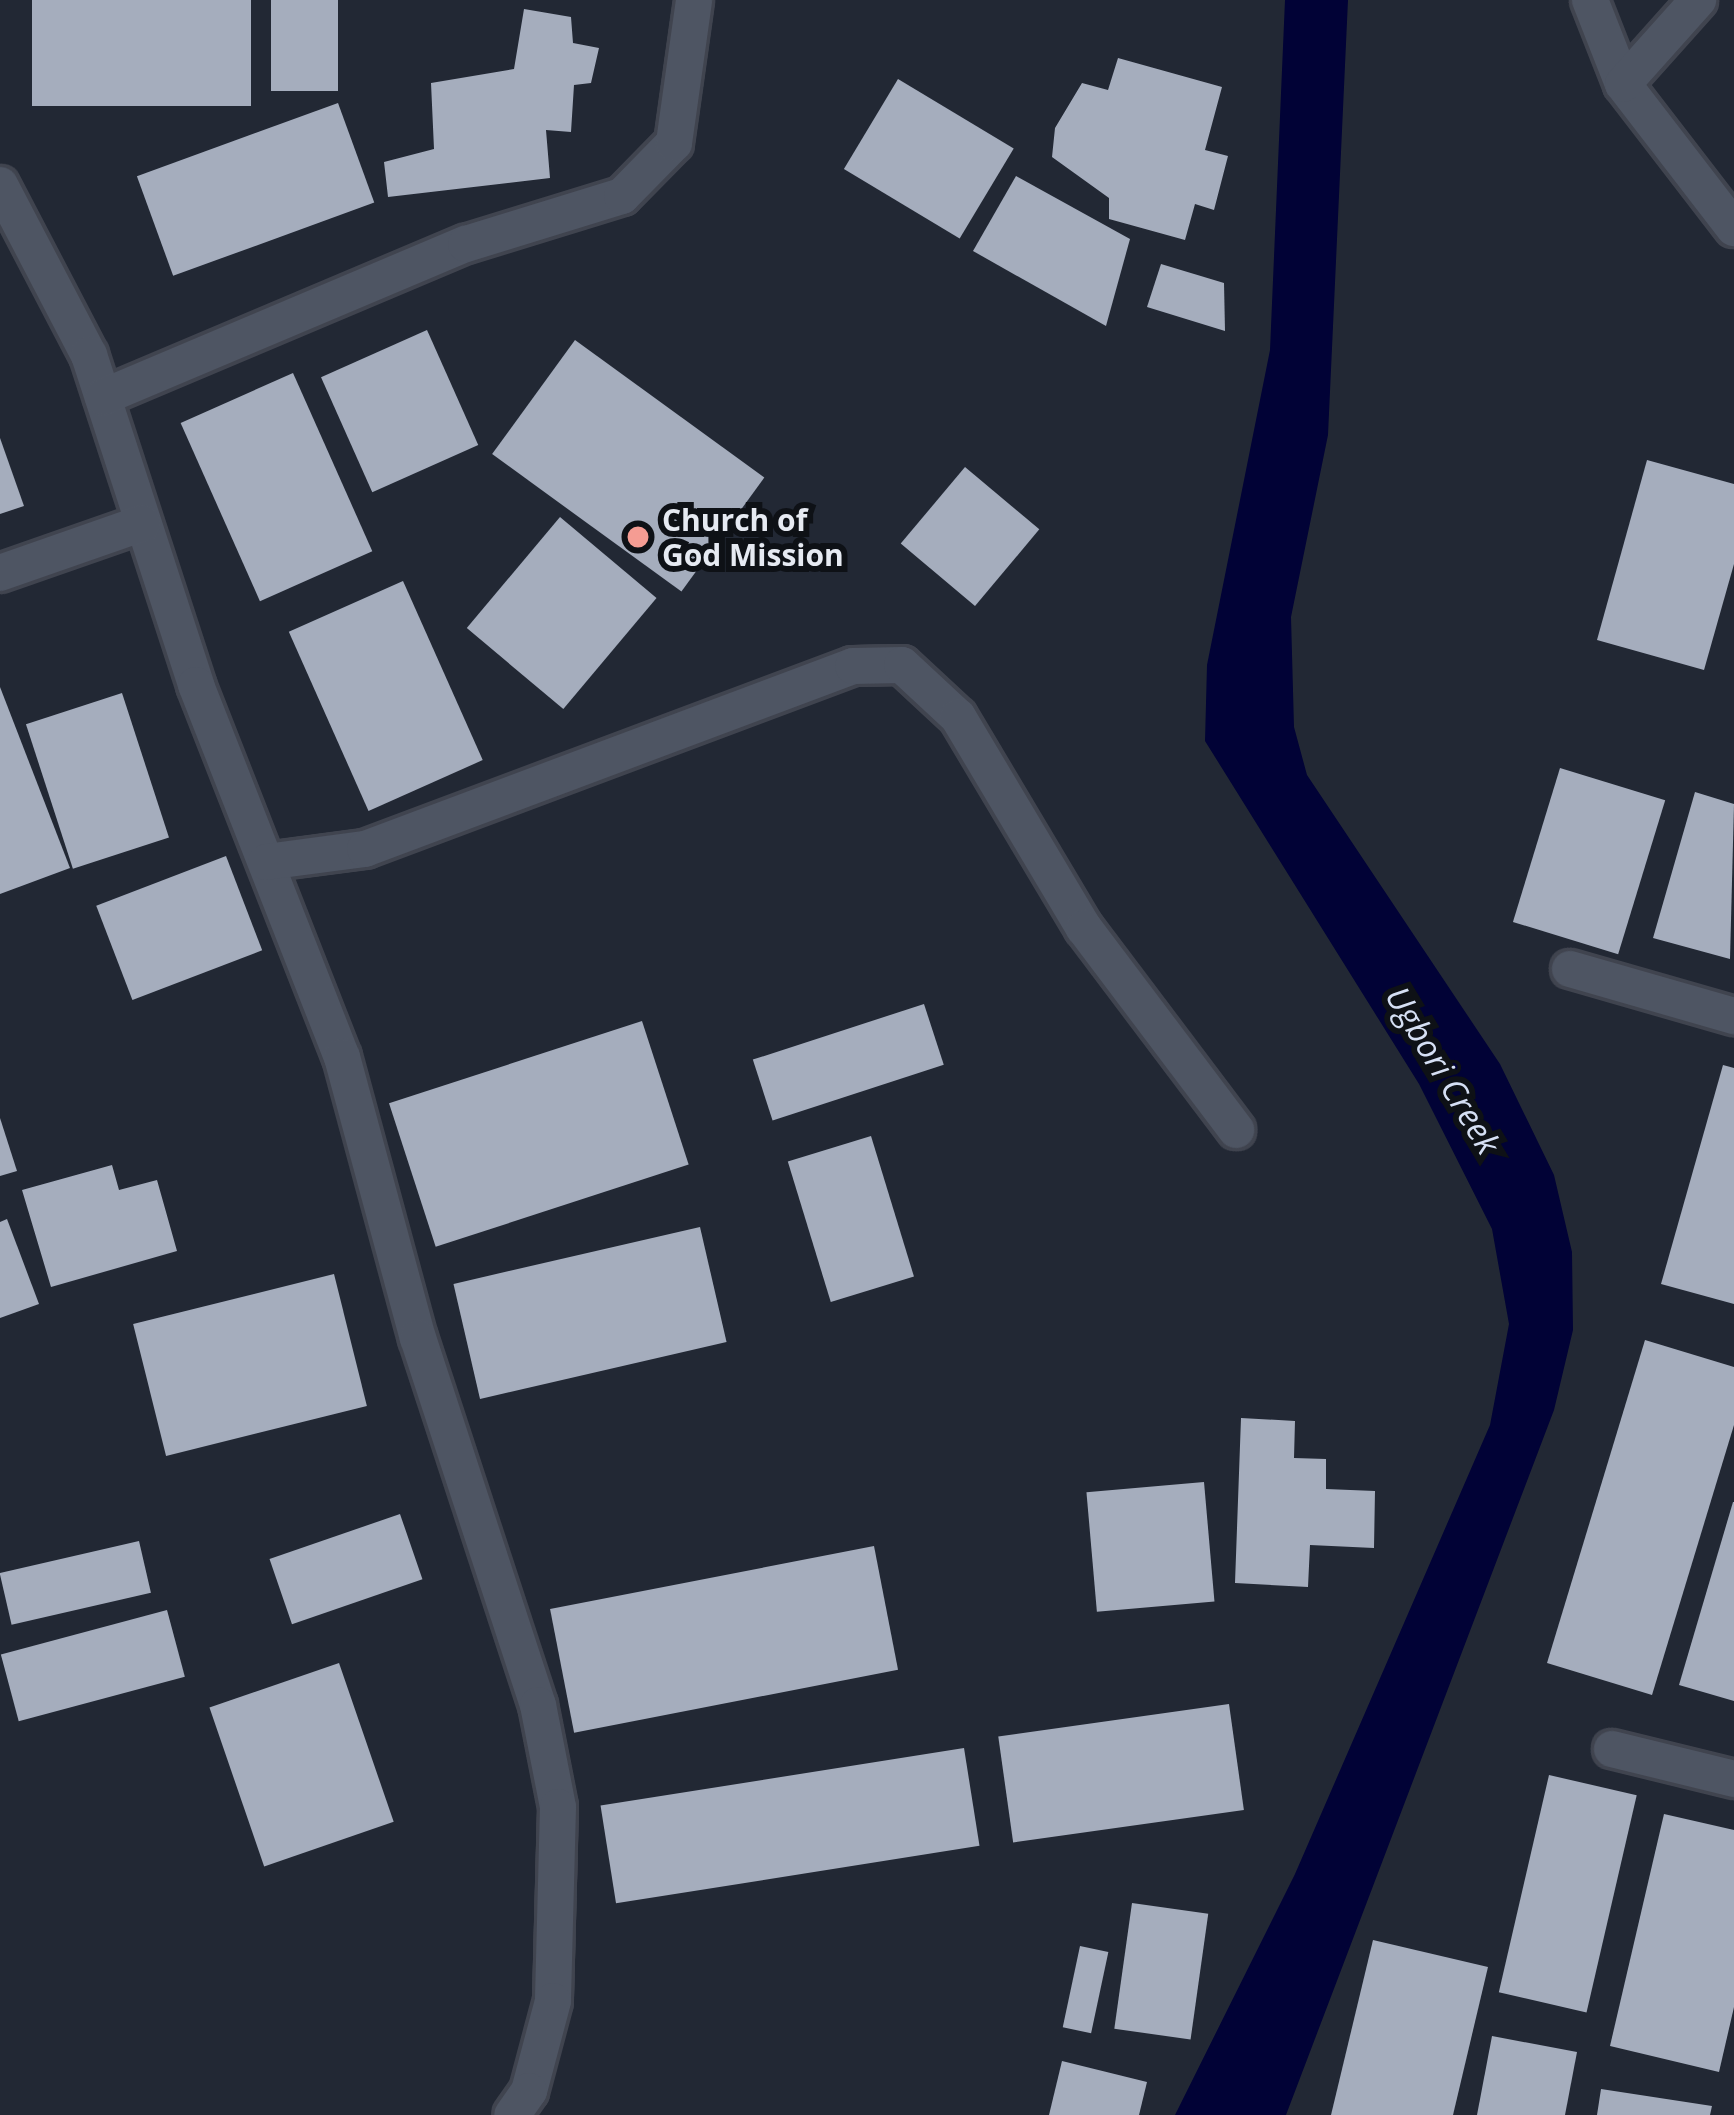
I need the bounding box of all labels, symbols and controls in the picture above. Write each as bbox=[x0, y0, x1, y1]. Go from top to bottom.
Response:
place label: Church of God Mission bbox=[662, 502, 844, 572]
marker: Church of God Mission bbox=[625, 524, 651, 550]
water label: Ugbori Creek bbox=[1377, 979, 1509, 1161]

